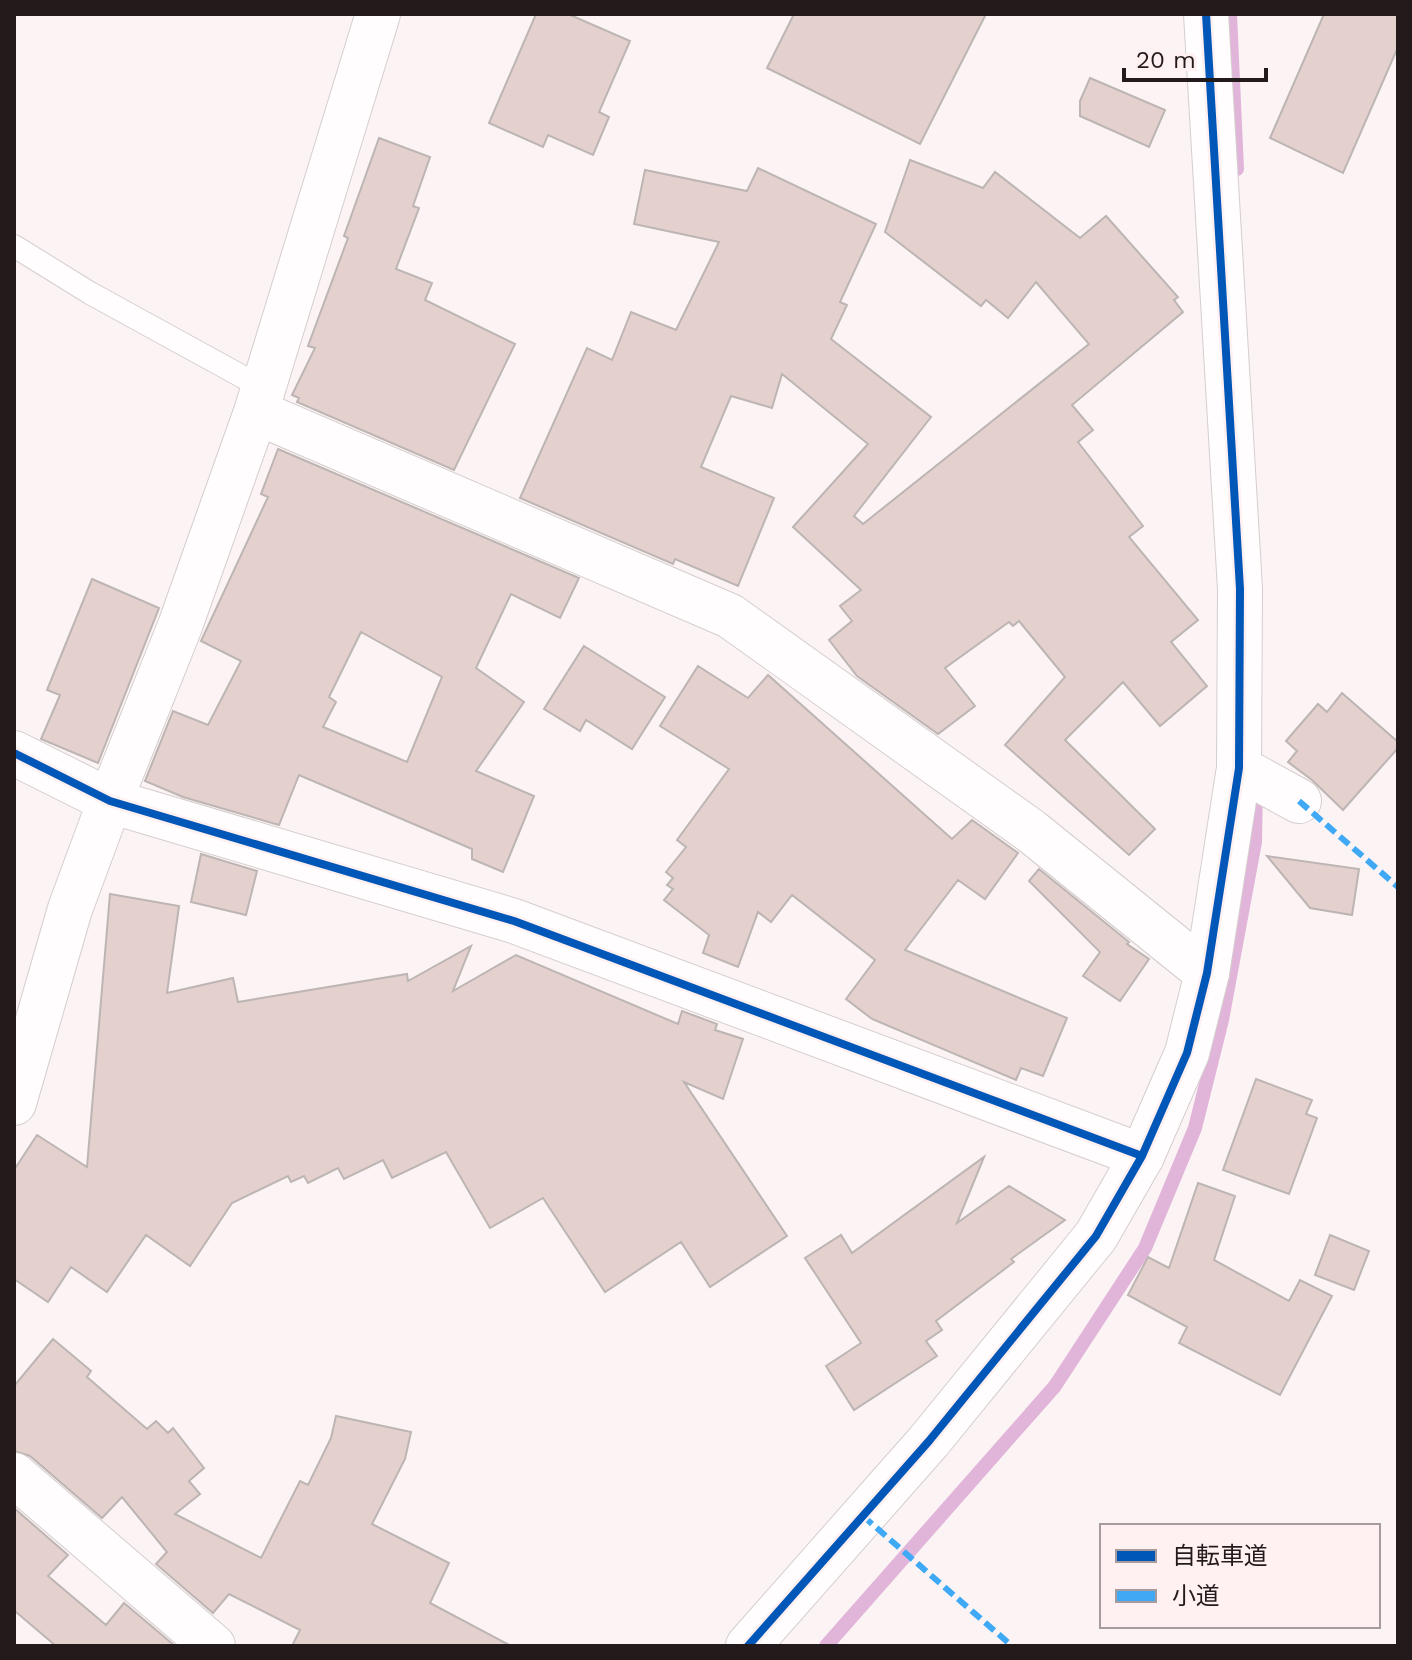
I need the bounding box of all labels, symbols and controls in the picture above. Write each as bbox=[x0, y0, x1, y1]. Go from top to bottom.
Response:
scale bar bbox=[1124, 32, 1266, 82]
text: 20 m bbox=[1136, 46, 1196, 74]
legend bbox=[1100, 1524, 1380, 1628]
text: 自転車道 bbox=[1172, 1542, 1268, 1570]
text: 小道 bbox=[1172, 1582, 1220, 1610]

